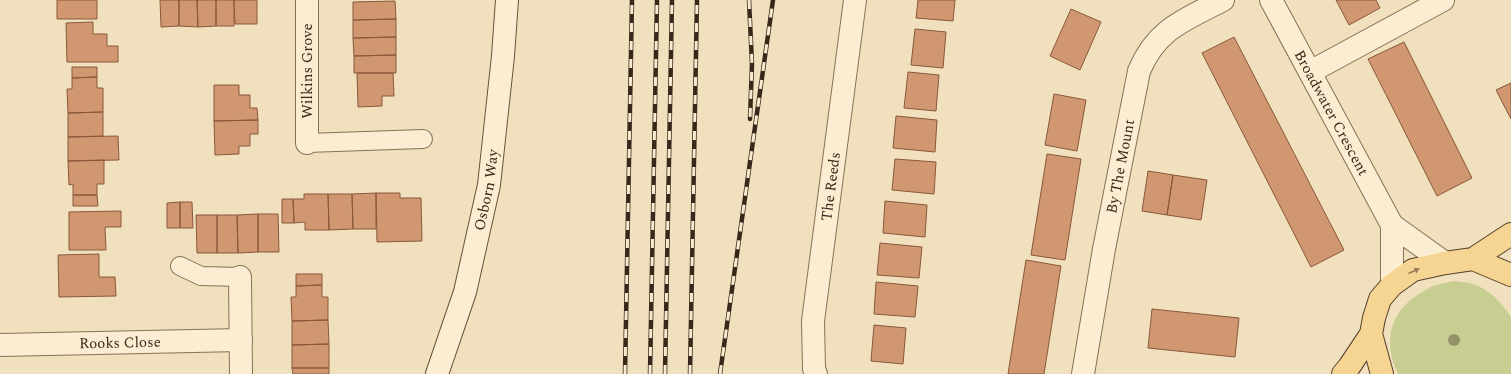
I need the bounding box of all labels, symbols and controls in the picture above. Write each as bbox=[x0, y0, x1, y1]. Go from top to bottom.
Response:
street label: Wilkins Grove bbox=[296, 23, 319, 119]
street label: Broadwater Crescent bbox=[1288, 46, 1374, 180]
street label: By The Mount bbox=[1100, 117, 1141, 216]
street label: Osborn Way bbox=[468, 147, 505, 233]
street label: The Reeds bbox=[815, 151, 847, 222]
one-way arrow bbox=[1408, 268, 1419, 274]
street label: Rooks Close bbox=[79, 331, 161, 355]

